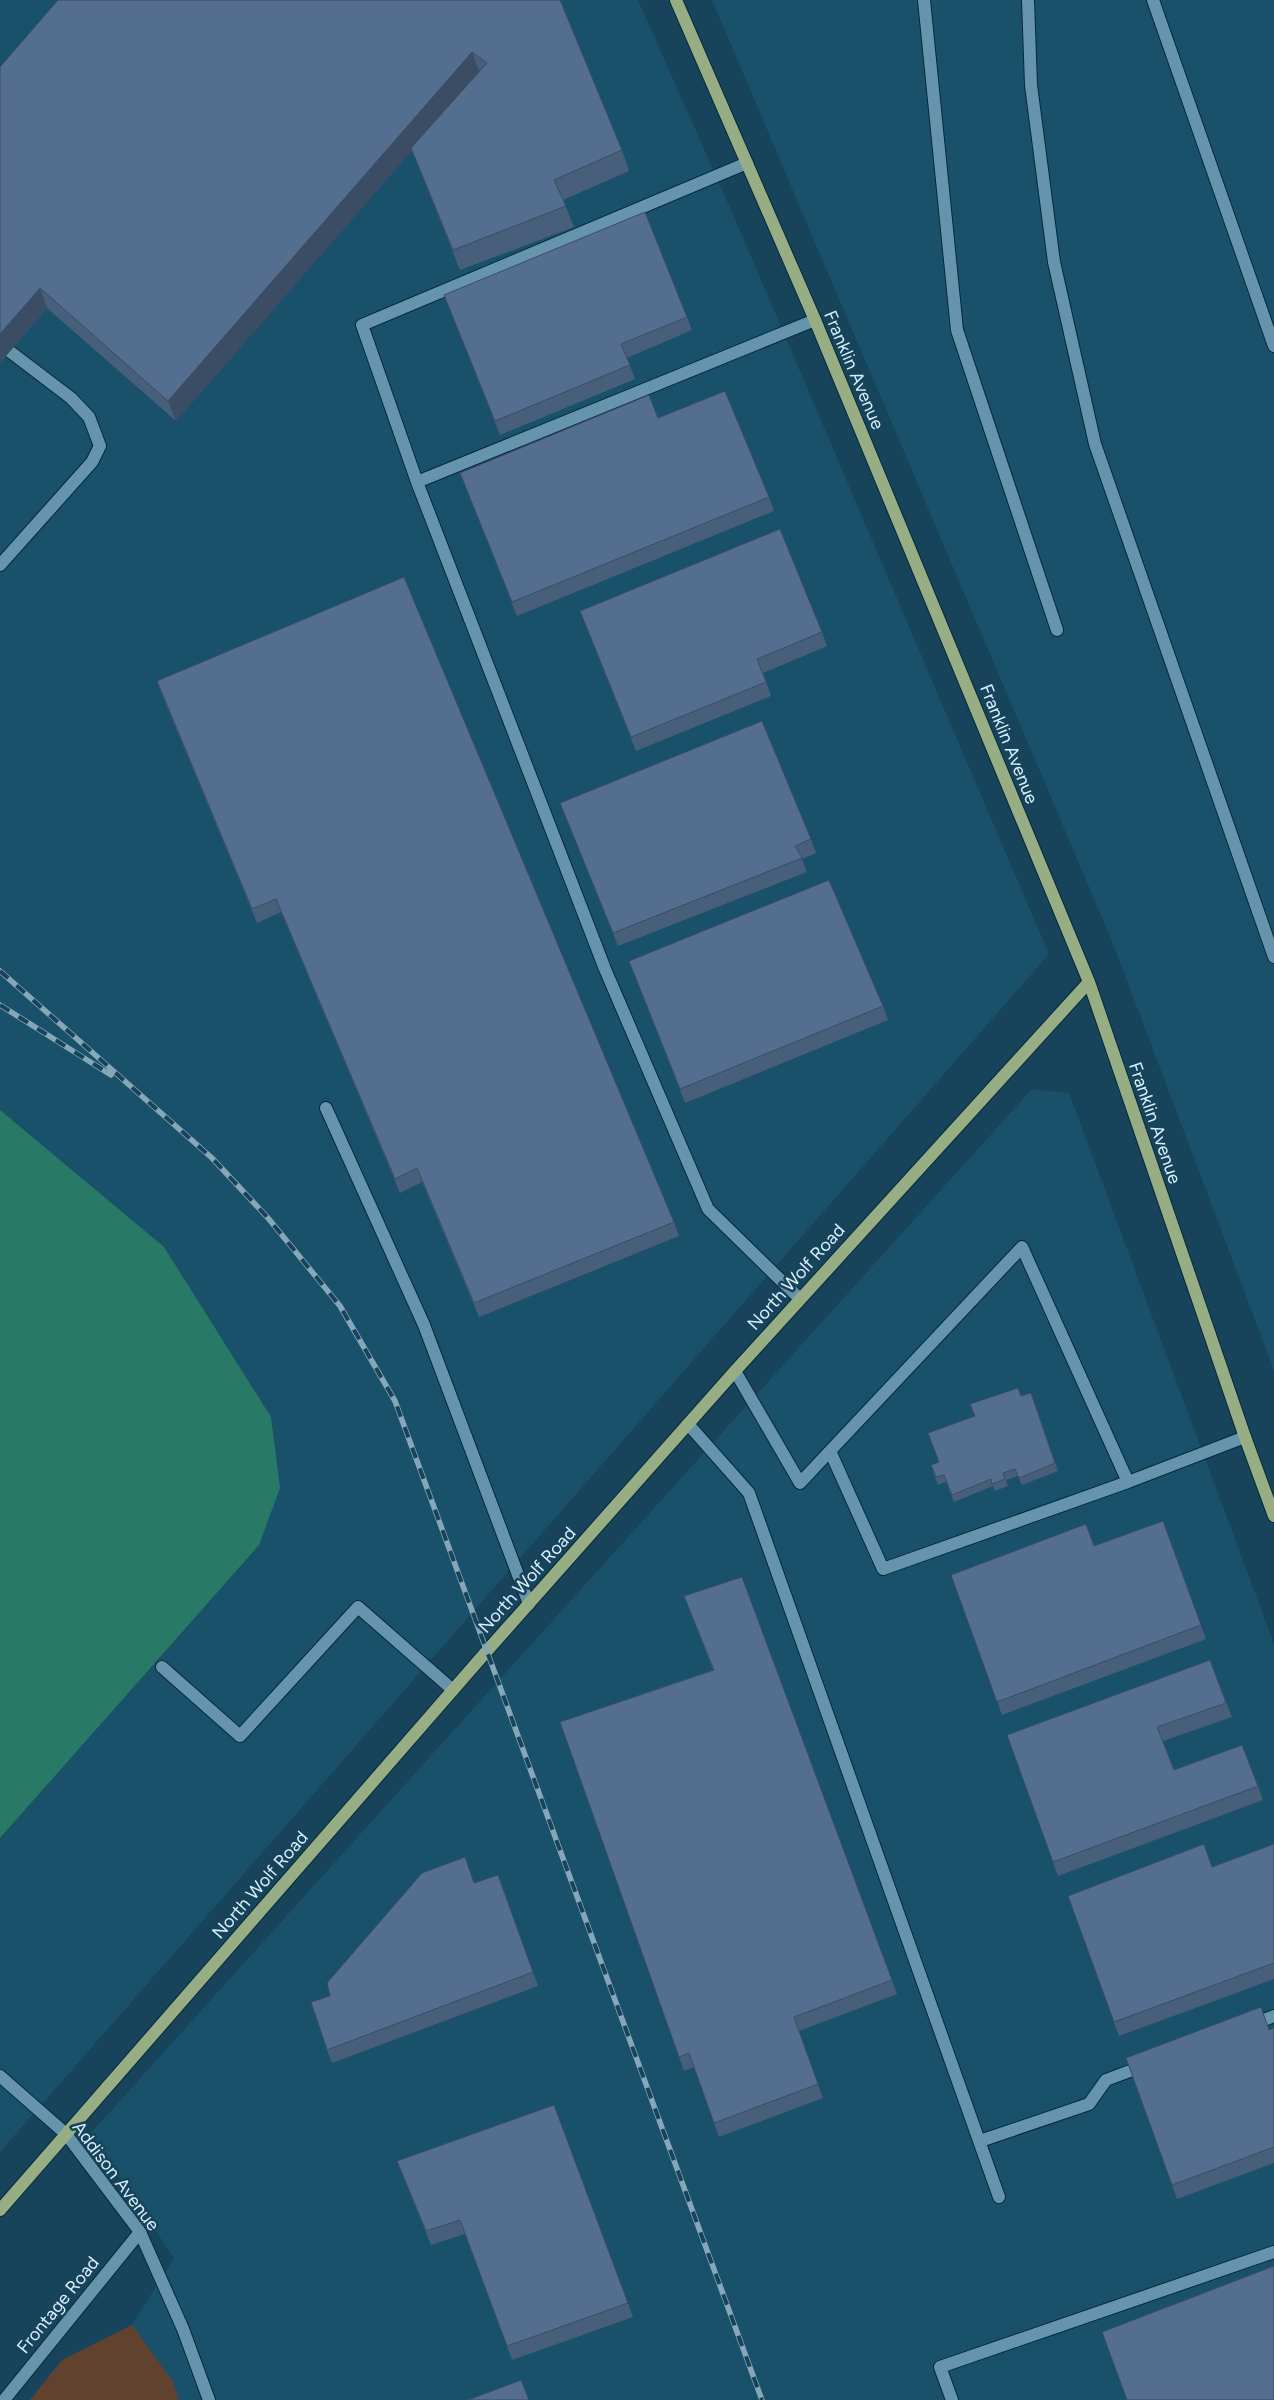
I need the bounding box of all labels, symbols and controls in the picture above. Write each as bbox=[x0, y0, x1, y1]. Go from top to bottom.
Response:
street label: Franklin Avenue bbox=[819, 307, 889, 433]
street label: Franklin Avenue bbox=[975, 681, 1043, 807]
street label: Franklin Avenue bbox=[1124, 1059, 1186, 1187]
street label: North Wolf Road bbox=[743, 1219, 849, 1335]
street label: North Wolf Road bbox=[474, 1522, 580, 1638]
street label: North Wolf Road bbox=[207, 1827, 313, 1943]
street label: Addison Avenue bbox=[68, 2117, 164, 2235]
street label: Frontage Road bbox=[12, 2252, 104, 2358]

